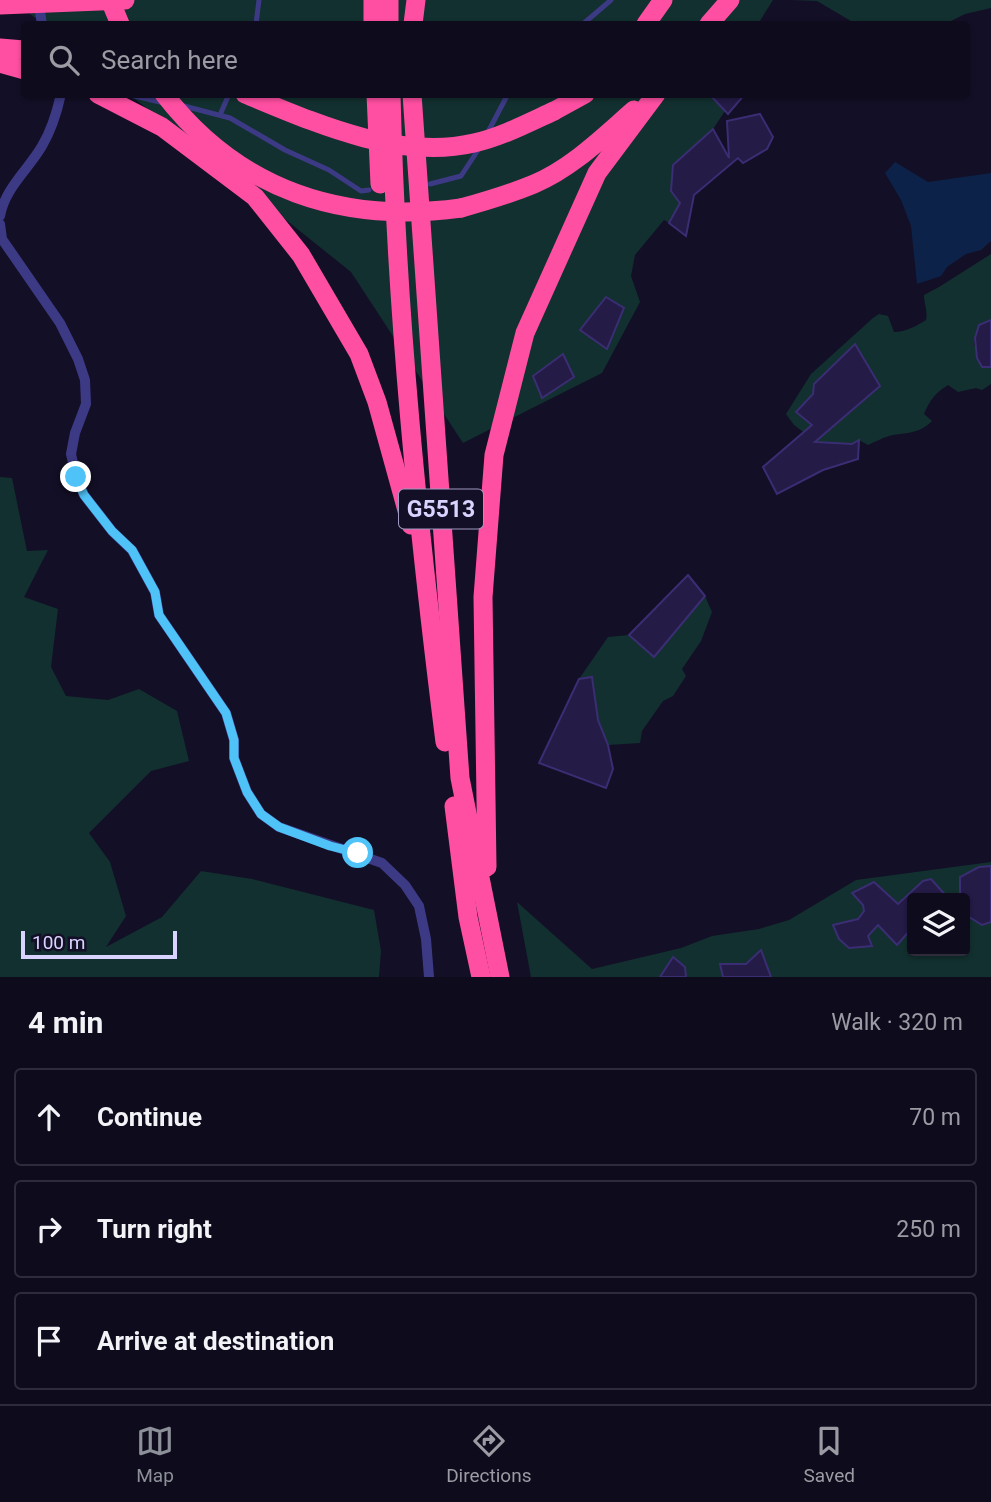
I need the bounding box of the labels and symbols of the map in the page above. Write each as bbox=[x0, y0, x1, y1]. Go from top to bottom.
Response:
route end bbox=[60, 461, 91, 492]
road number: G5513 bbox=[399, 489, 483, 528]
route start bbox=[342, 837, 373, 868]
scale bar bbox=[21, 928, 177, 960]

